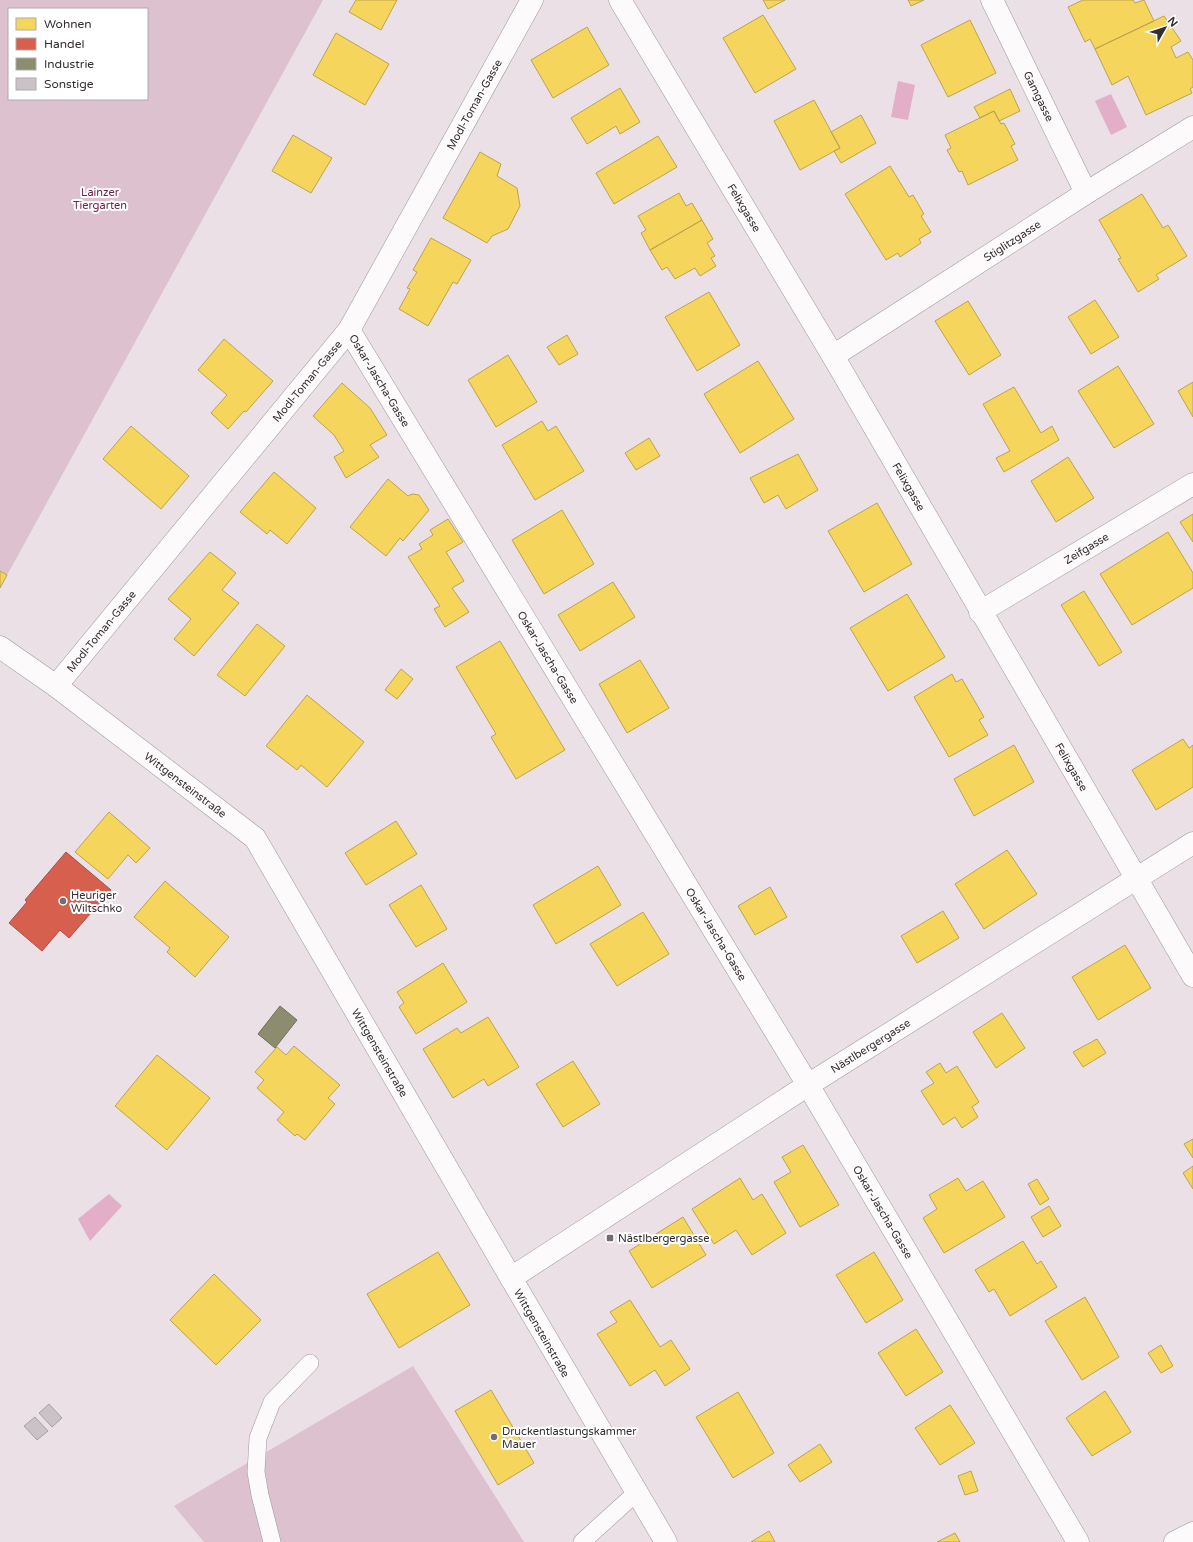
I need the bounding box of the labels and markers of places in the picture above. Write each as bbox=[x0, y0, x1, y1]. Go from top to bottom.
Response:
place label: Heuriger Wiltschko bbox=[71, 889, 122, 915]
marker: Heuriger Wiltschko bbox=[58, 896, 68, 906]
place label: Nästlbergergasse bbox=[618, 1232, 710, 1245]
marker: Nästlbergergasse bbox=[605, 1233, 615, 1243]
place label: Druckentlastungskammer Mauer bbox=[502, 1425, 637, 1451]
marker: Druckentlastungskammer Mauer bbox=[489, 1432, 499, 1442]

